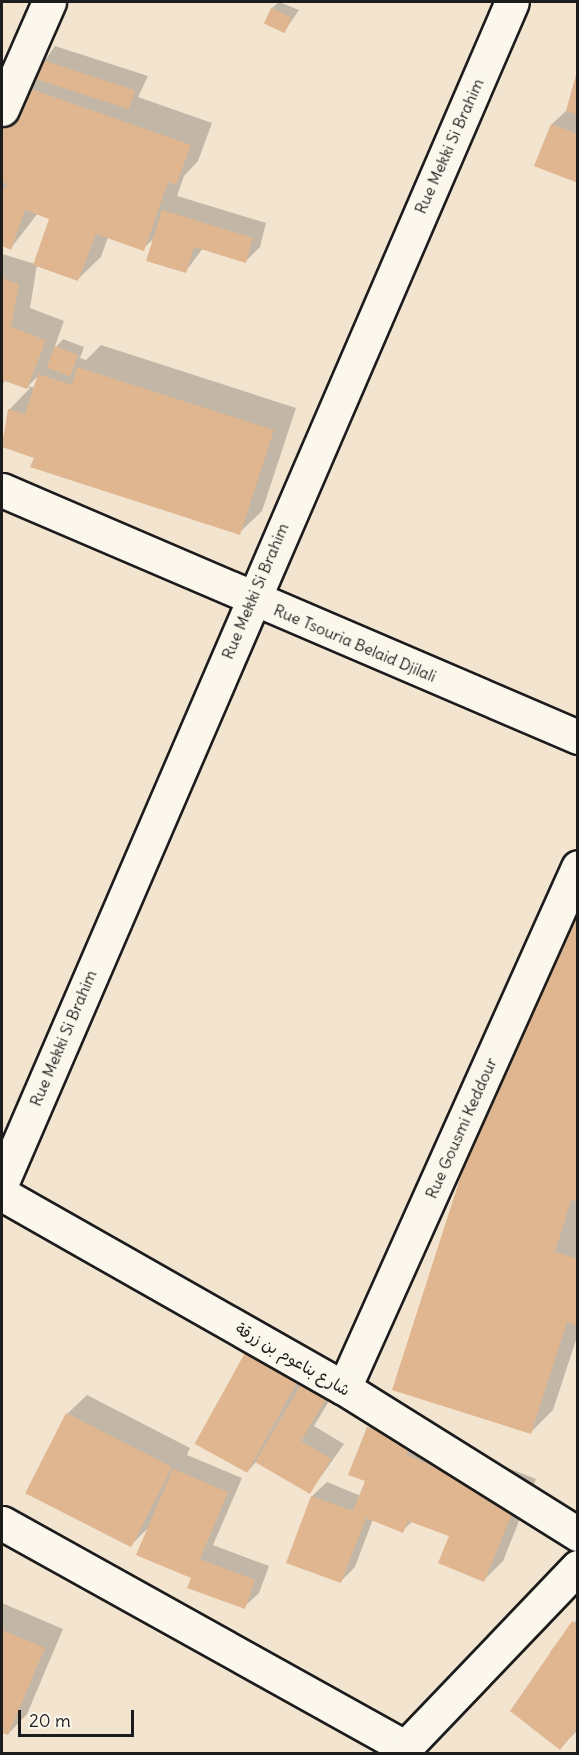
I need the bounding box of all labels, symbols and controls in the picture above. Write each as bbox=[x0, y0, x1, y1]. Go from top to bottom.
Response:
street label: Rue Mekki Si Brahim bbox=[411, 75, 487, 217]
street label: Rue Mekki Si Brahim bbox=[218, 520, 292, 662]
street label: Rue Tsouria Belaid Djilali bbox=[271, 600, 439, 686]
street label: Rue Mekki Si Brahim bbox=[26, 967, 100, 1109]
street label: Rue Gousmi Keddour bbox=[421, 1055, 501, 1201]
street label: شارع بناعوم بن زرقة bbox=[232, 1318, 354, 1400]
scale bar bbox=[21, 1698, 136, 1736]
text: 20 m bbox=[29, 1709, 71, 1732]

